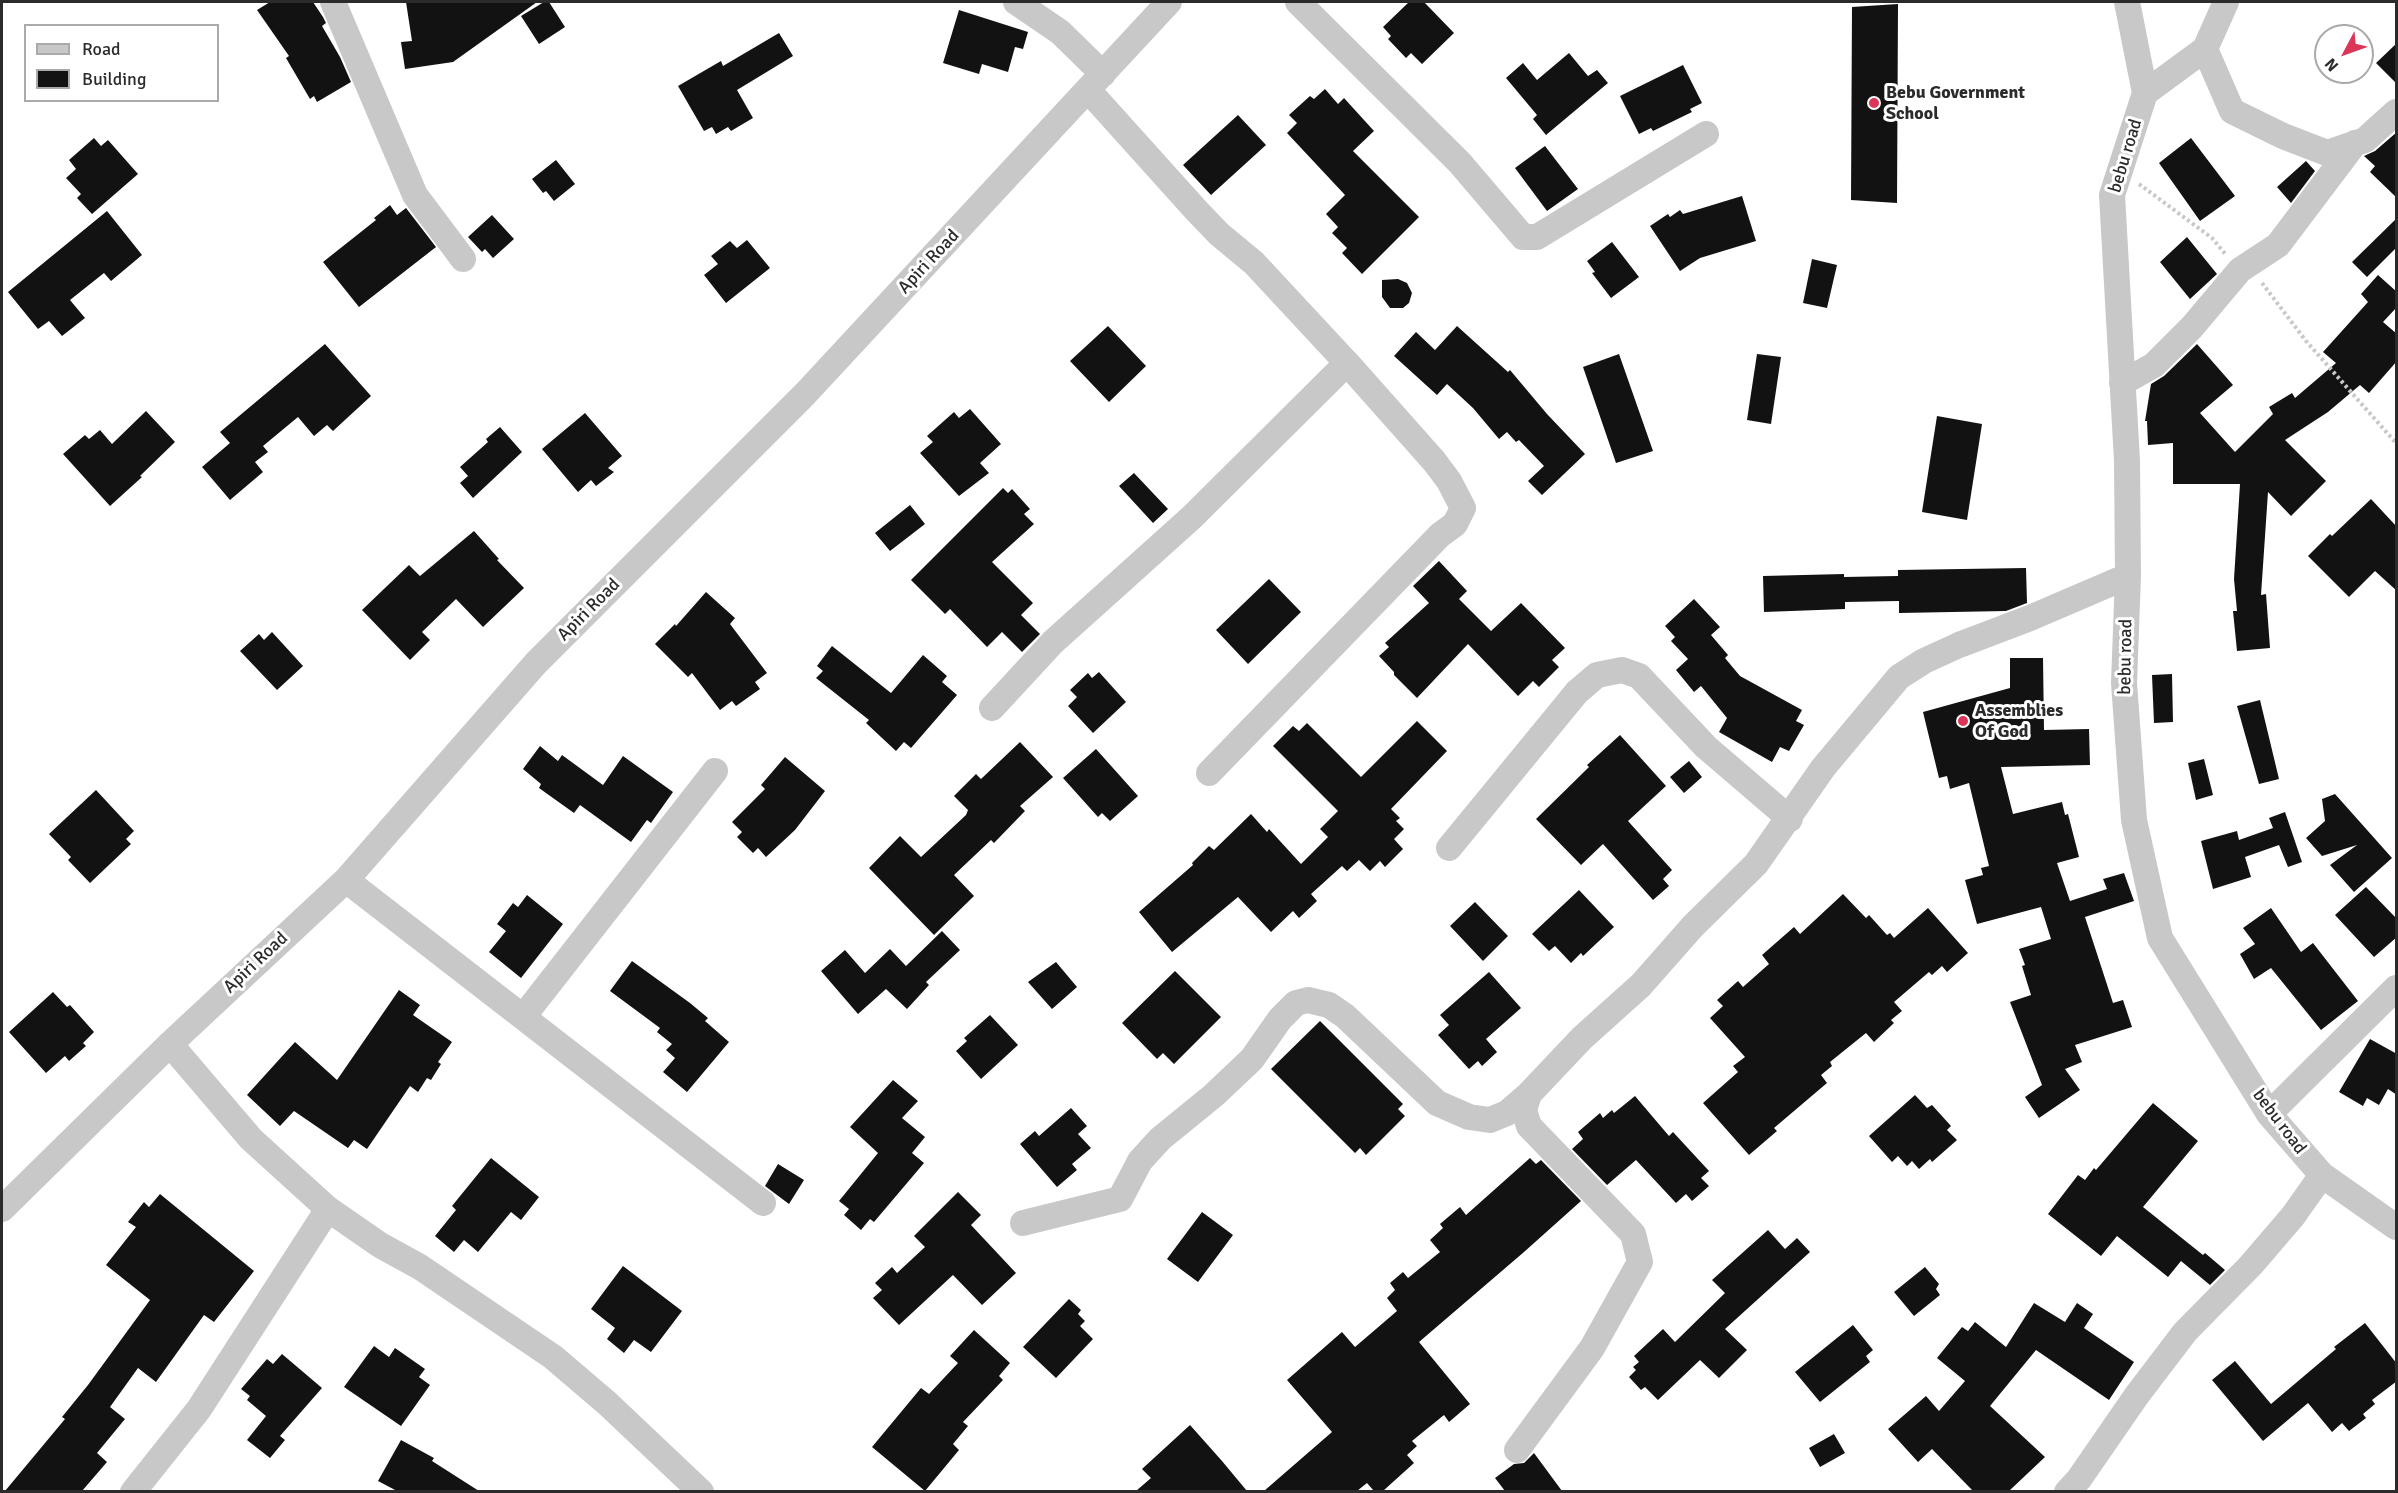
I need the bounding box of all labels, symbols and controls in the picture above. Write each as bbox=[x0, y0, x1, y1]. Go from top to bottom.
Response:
legend bbox=[24, 24, 219, 102]
north arrow bbox=[2314, 24, 2374, 84]
text: Road bbox=[82, 38, 121, 60]
text: N bbox=[2321, 54, 2343, 75]
text: Building bbox=[82, 68, 146, 90]
place label: Bebu Government School bbox=[1886, 82, 2025, 124]
marker: Bebu Government School bbox=[1867, 96, 1881, 110]
street label: bebu road bbox=[2105, 116, 2147, 196]
street label: Apiri Road bbox=[894, 225, 964, 299]
street label: Apiri Road bbox=[553, 574, 625, 646]
street label: bebu road bbox=[2115, 619, 2137, 695]
place label: Assemblies Of God bbox=[1975, 700, 2063, 742]
marker: Assemblies Of God bbox=[1956, 714, 1970, 728]
street label: Apiri Road bbox=[219, 928, 293, 998]
street label: bebu road bbox=[2247, 1085, 2311, 1159]

